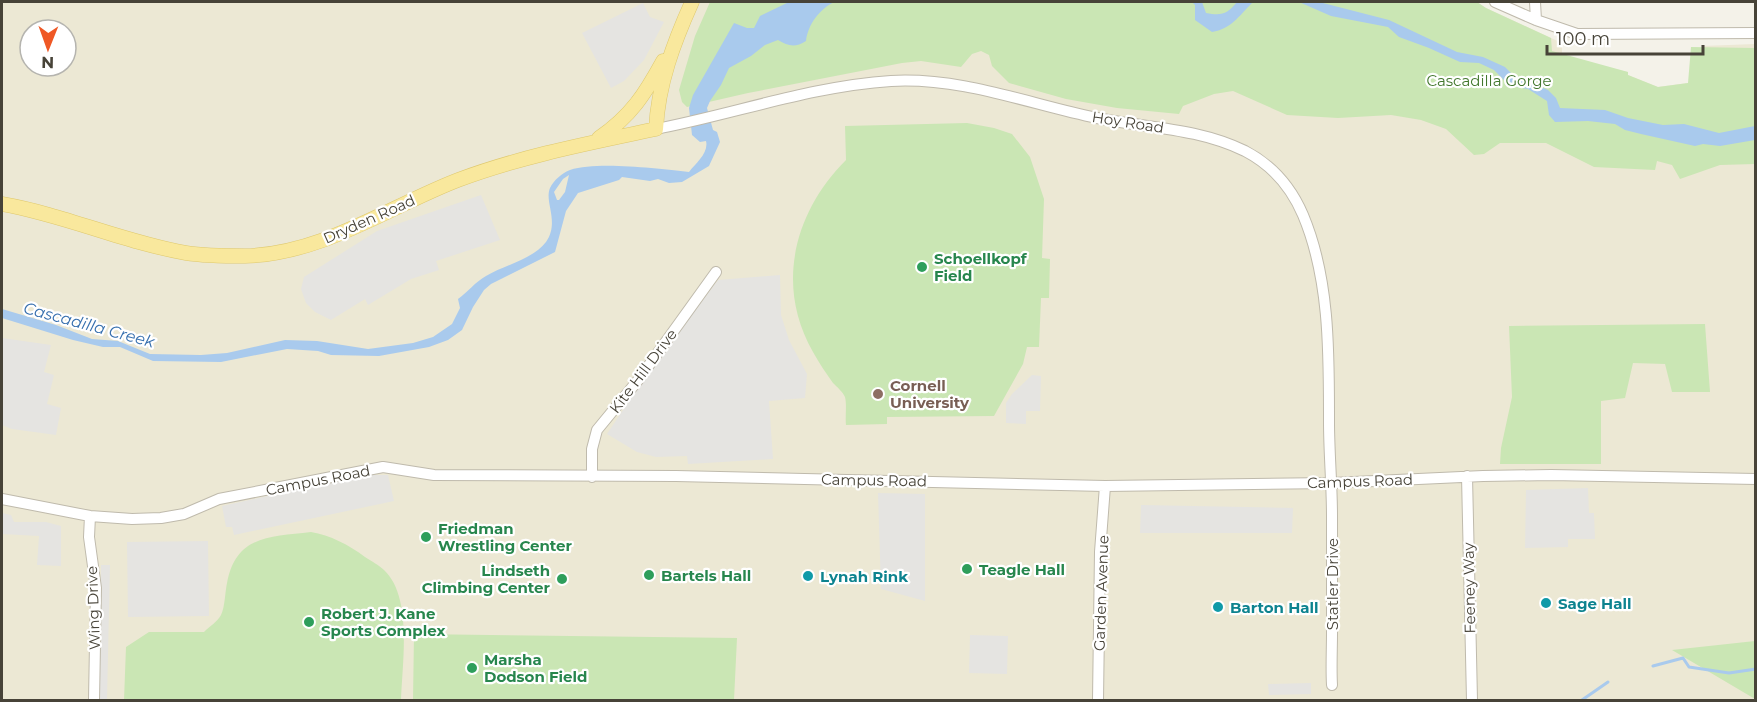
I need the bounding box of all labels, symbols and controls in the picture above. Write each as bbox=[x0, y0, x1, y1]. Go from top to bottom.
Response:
north arrow bbox=[18, 18, 78, 78]
scale bar bbox=[1547, 18, 1703, 56]
text: 100 m bbox=[1556, 28, 1610, 50]
text: N bbox=[41, 53, 54, 72]
park label: Cascadilla Gorge bbox=[1426, 71, 1552, 90]
street label: Hoy Road bbox=[1091, 107, 1165, 137]
street label: Dryden Road bbox=[320, 190, 418, 248]
place label: Schoellkopf Field bbox=[934, 249, 1028, 285]
marker: Schoellkopf Field bbox=[915, 260, 929, 274]
water label: Cascadilla Creek bbox=[21, 298, 158, 352]
street label: Kite Hill Drive bbox=[605, 325, 681, 417]
place label: Cornell University bbox=[890, 376, 970, 412]
marker: Cornell University bbox=[871, 387, 885, 401]
street label: Campus Road bbox=[264, 461, 372, 499]
street label: Campus Road bbox=[821, 470, 927, 490]
street label: Campus Road bbox=[1307, 470, 1413, 492]
place label: Friedman Wrestling Center bbox=[438, 519, 573, 555]
marker: Friedman Wrestling Center bbox=[419, 530, 433, 544]
street label: Garden Avenue bbox=[1089, 535, 1113, 651]
street label: Statler Drive bbox=[1323, 538, 1342, 630]
street label: Feeney Way bbox=[1459, 541, 1479, 634]
place label: Teagle Hall bbox=[979, 560, 1065, 579]
place label: Lindseth Climbing Center bbox=[422, 561, 551, 597]
marker: Teagle Hall bbox=[960, 562, 974, 576]
street label: Wing Drive bbox=[82, 566, 104, 650]
place label: Bartels Hall bbox=[661, 566, 751, 585]
place label: Lynah Rink bbox=[820, 567, 908, 586]
marker: Bartels Hall bbox=[642, 568, 656, 582]
marker: Lynah Rink bbox=[801, 569, 815, 583]
marker: Lindseth Climbing Center bbox=[555, 572, 569, 586]
place label: Sage Hall bbox=[1558, 594, 1632, 613]
marker: Sage Hall bbox=[1539, 596, 1553, 610]
place label: Barton Hall bbox=[1230, 598, 1319, 617]
marker: Barton Hall bbox=[1211, 600, 1225, 614]
place label: Robert J. Kane Sports Complex bbox=[321, 604, 445, 640]
marker: Robert J. Kane Sports Complex bbox=[302, 615, 316, 629]
place label: Marsha Dodson Field bbox=[484, 650, 587, 686]
marker: Marsha Dodson Field bbox=[465, 661, 479, 675]

